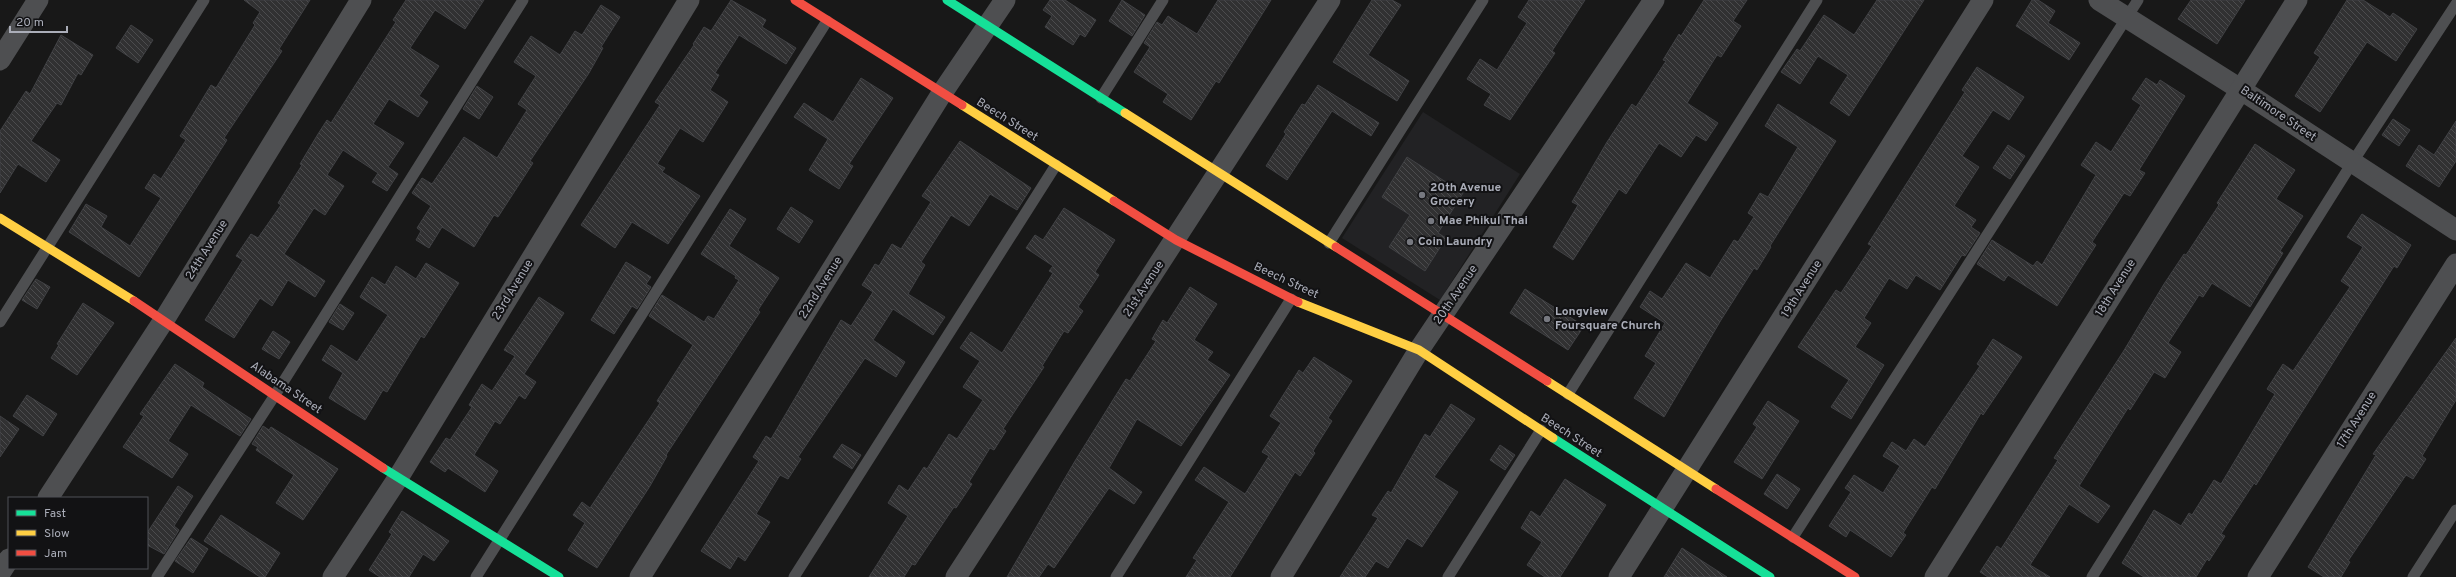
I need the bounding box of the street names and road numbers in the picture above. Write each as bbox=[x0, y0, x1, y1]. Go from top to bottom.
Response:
street label: Baltimore Street bbox=[2237, 83, 2319, 145]
street label: Beech Street bbox=[973, 95, 1041, 145]
street label: 24th Avenue bbox=[182, 217, 232, 283]
street label: 22nd Avenue bbox=[795, 254, 847, 322]
street label: 18th Avenue bbox=[2092, 256, 2140, 320]
street label: 23rd Avenue bbox=[489, 257, 537, 323]
street label: 19th Avenue bbox=[1778, 257, 1826, 321]
street label: 21st Avenue bbox=[1120, 258, 1168, 320]
street label: Beech Street bbox=[1251, 259, 1321, 303]
street label: 20th Avenue bbox=[1430, 262, 1482, 328]
street label: Alabama Street bbox=[247, 358, 325, 418]
street label: 17th Avenue bbox=[2333, 389, 2381, 451]
street label: Beech Street bbox=[1537, 410, 1605, 462]

